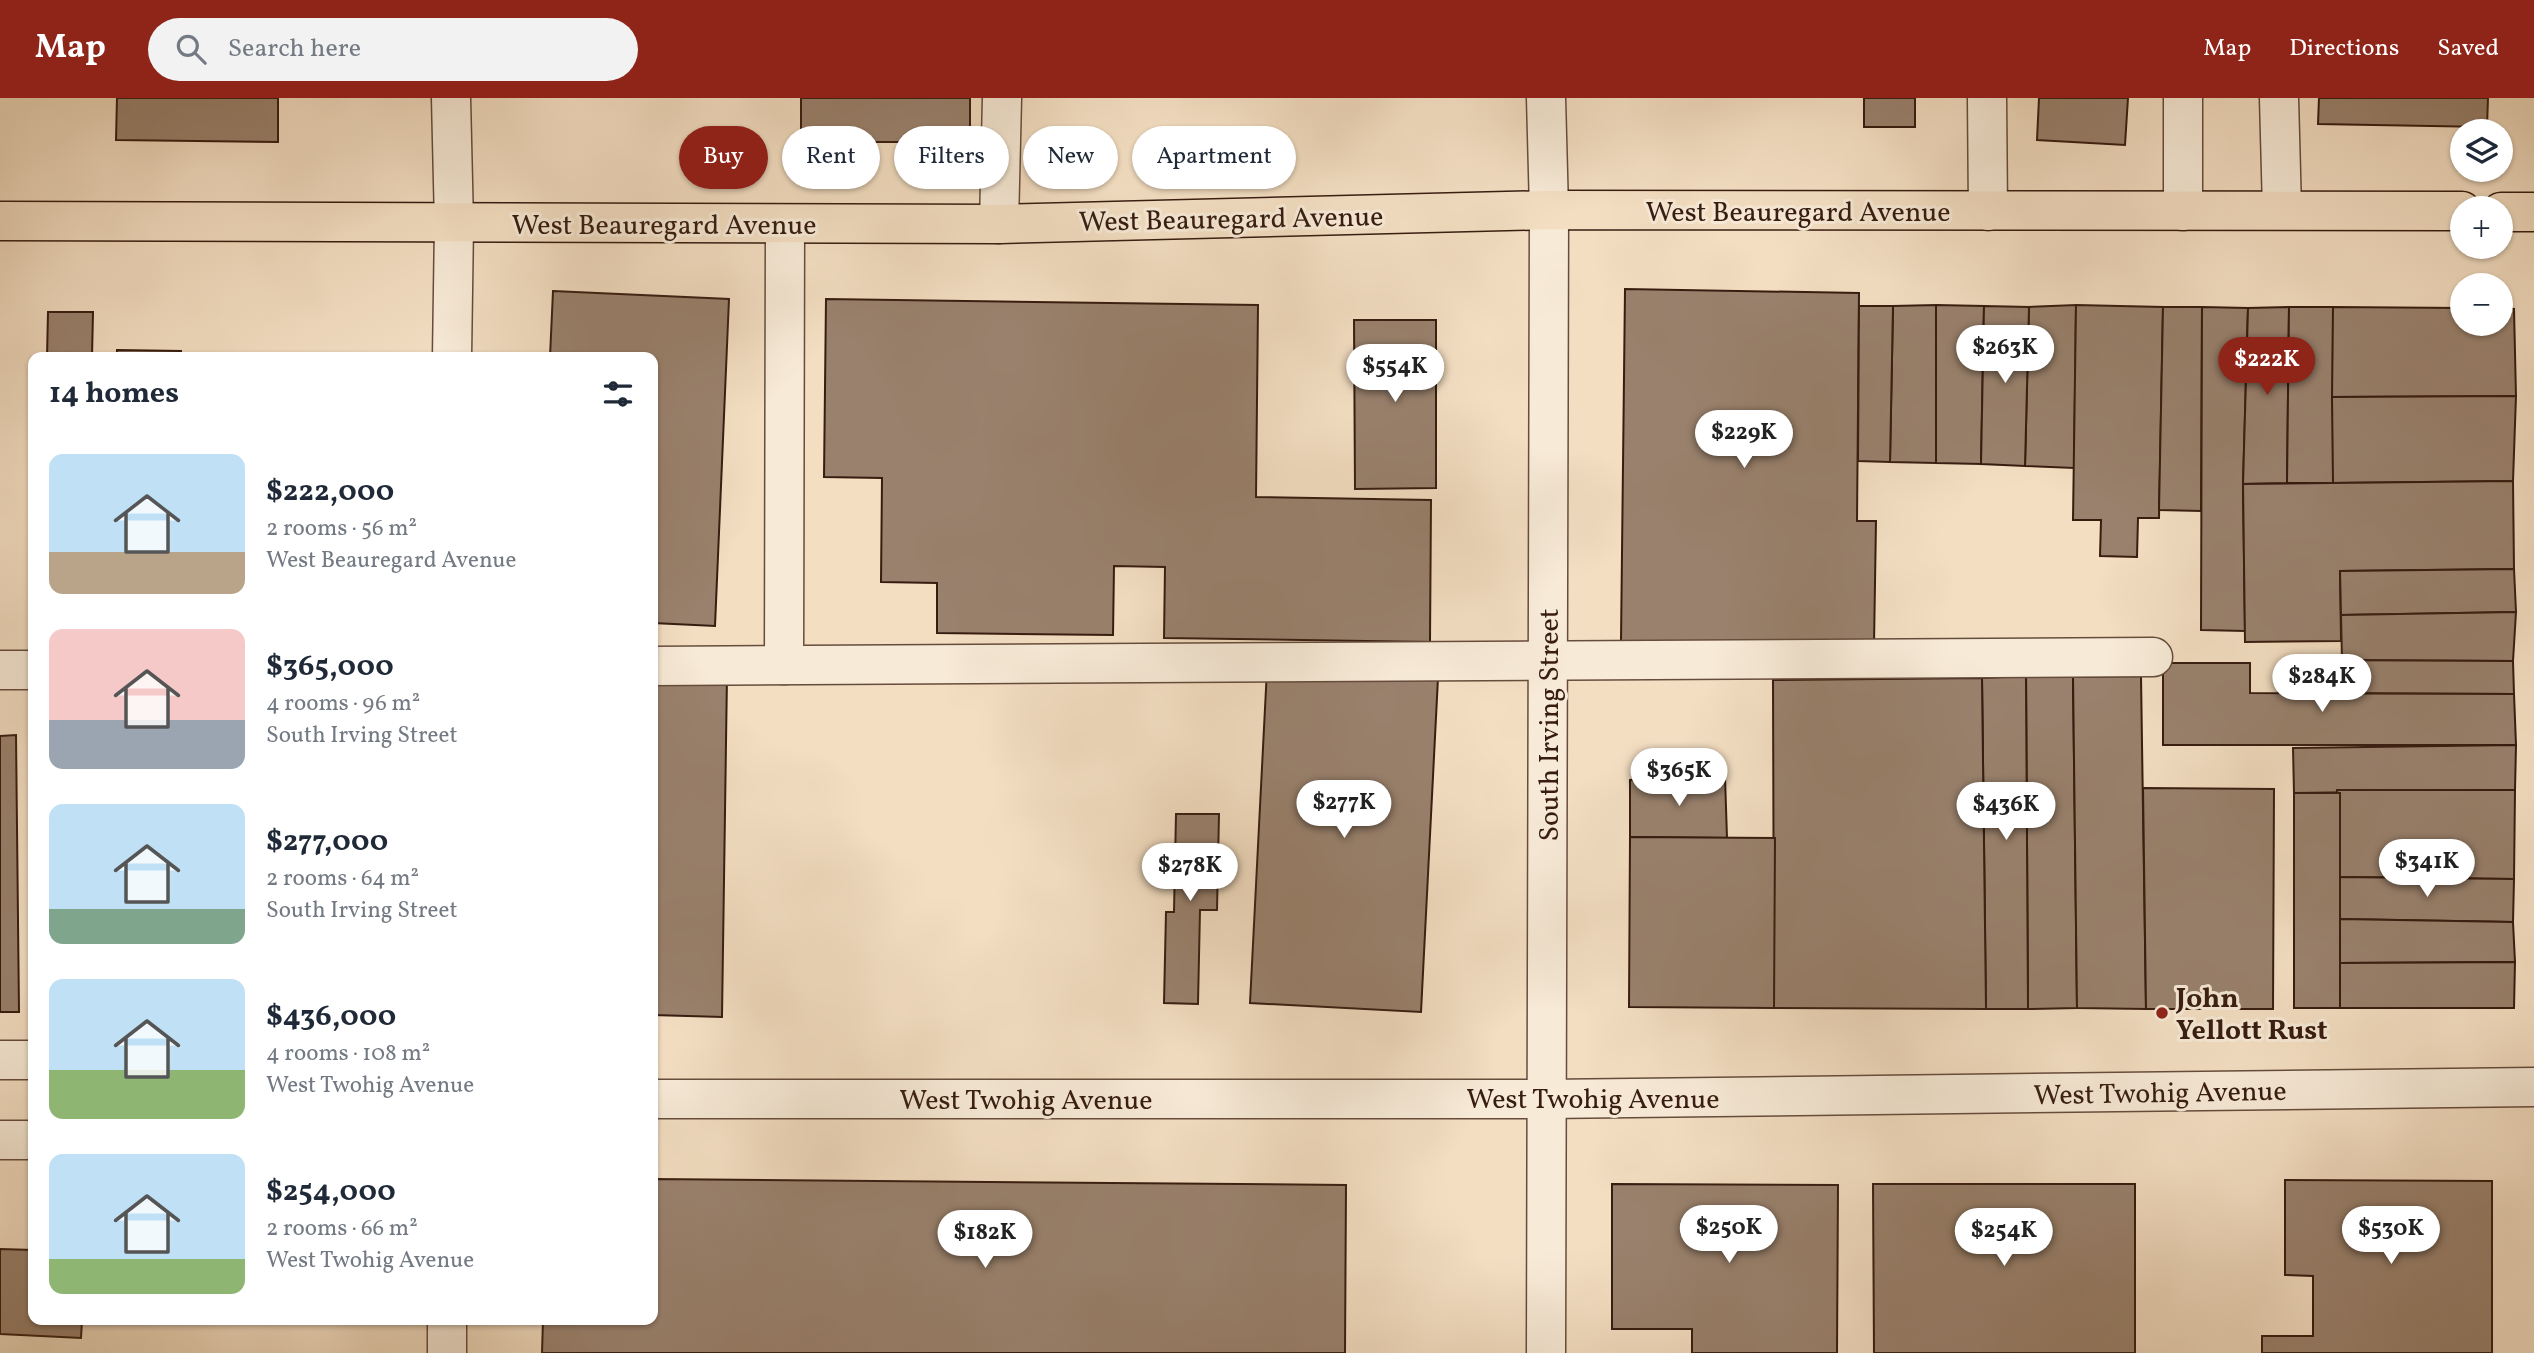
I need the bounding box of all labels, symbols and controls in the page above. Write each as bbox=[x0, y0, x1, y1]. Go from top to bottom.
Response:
search box bbox=[148, 18, 638, 81]
text: Map bbox=[35, 26, 106, 72]
icon: search bbox=[172, 30, 210, 68]
text: Search here bbox=[228, 31, 361, 67]
text: Map bbox=[2203, 32, 2251, 66]
text: Directions bbox=[2289, 32, 2399, 66]
text: Saved bbox=[2437, 32, 2499, 66]
map controls bbox=[2450, 119, 2513, 336]
button: layers bbox=[2450, 119, 2513, 182]
chip: Buy bbox=[679, 126, 768, 189]
chip: Rent bbox=[782, 126, 880, 189]
chip: Filters bbox=[894, 126, 1009, 189]
chip: New bbox=[1023, 126, 1118, 189]
chip: Apartment bbox=[1132, 126, 1296, 189]
street label: West Beauregard Avenue bbox=[1646, 194, 1950, 233]
button: + bbox=[2450, 196, 2513, 259]
street label: West Beauregard Avenue bbox=[1078, 198, 1384, 243]
street label: West Beauregard Avenue bbox=[512, 207, 816, 246]
button: − bbox=[2450, 273, 2513, 336]
pin: $263K bbox=[1956, 326, 2054, 385]
text: $263K bbox=[1972, 332, 2038, 364]
pin: $222K bbox=[2218, 338, 2316, 397]
pin: $554K bbox=[1346, 344, 1444, 404]
text: $222K bbox=[2234, 344, 2300, 376]
text: $554K bbox=[1362, 351, 1428, 383]
text: 14 homes bbox=[49, 373, 179, 415]
icon: filters bbox=[599, 375, 637, 413]
pin: $229K bbox=[1695, 410, 1793, 470]
text: $229K bbox=[1711, 417, 1777, 449]
text: $222,000 bbox=[266, 471, 394, 513]
icon: home bbox=[105, 482, 189, 566]
text: 2 rooms · 56 m² bbox=[266, 513, 417, 545]
text: West Beauregard Avenue bbox=[266, 545, 517, 577]
street label: South Irving Street bbox=[1531, 608, 1570, 842]
text: $365,000 bbox=[266, 646, 394, 688]
pin: $284K bbox=[2273, 654, 2371, 714]
icon: home bbox=[105, 657, 189, 741]
text: $284K bbox=[2288, 661, 2356, 693]
text: 4 rooms · 96 m² bbox=[266, 688, 420, 720]
text: South Irving Street bbox=[266, 720, 458, 752]
pin: $365K bbox=[1630, 748, 1728, 808]
text: $365K bbox=[1647, 755, 1711, 787]
pin: $277K bbox=[1295, 780, 1393, 840]
pin: $436K bbox=[1957, 782, 2055, 842]
text: $277K bbox=[1312, 787, 1376, 819]
text: $436K bbox=[1973, 789, 2039, 821]
text: $277,000 bbox=[266, 821, 388, 863]
icon: home bbox=[105, 832, 189, 916]
pin: $341K bbox=[2378, 840, 2476, 899]
pin: $278K bbox=[1141, 844, 1239, 903]
text: $341K bbox=[2395, 846, 2459, 878]
text: $278K bbox=[1158, 850, 1222, 882]
text: 2 rooms · 64 m² bbox=[266, 863, 419, 895]
text: South Irving Street bbox=[266, 895, 458, 927]
place label: John Yellott Rust bbox=[2175, 980, 2327, 1051]
text: $436,000 bbox=[266, 996, 396, 1038]
marker: John Yellott Rust bbox=[2154, 1005, 2170, 1021]
icon: home bbox=[105, 1007, 189, 1091]
text: 4 rooms · 108 m² bbox=[266, 1038, 430, 1070]
text: West Twohig Avenue bbox=[266, 1070, 474, 1102]
street label: West Twohig Avenue bbox=[2033, 1073, 2287, 1116]
street label: West Twohig Avenue bbox=[1466, 1081, 1720, 1120]
street label: West Twohig Avenue bbox=[899, 1082, 1153, 1121]
text: $254,000 bbox=[266, 1171, 396, 1213]
icon: home bbox=[105, 1182, 189, 1266]
pin: $250K bbox=[1680, 1206, 1778, 1265]
pin: $530K bbox=[2342, 1206, 2440, 1266]
pin: $254K bbox=[1955, 1208, 2053, 1268]
pin: $182K bbox=[936, 1210, 1034, 1270]
text: $250K bbox=[1696, 1212, 1762, 1244]
text: 2 rooms · 66 m² bbox=[266, 1213, 418, 1245]
text: $530K bbox=[2358, 1213, 2424, 1245]
text: $254K bbox=[1971, 1215, 2037, 1247]
text: $182K bbox=[954, 1217, 1017, 1249]
text: West Twohig Avenue bbox=[266, 1245, 474, 1277]

